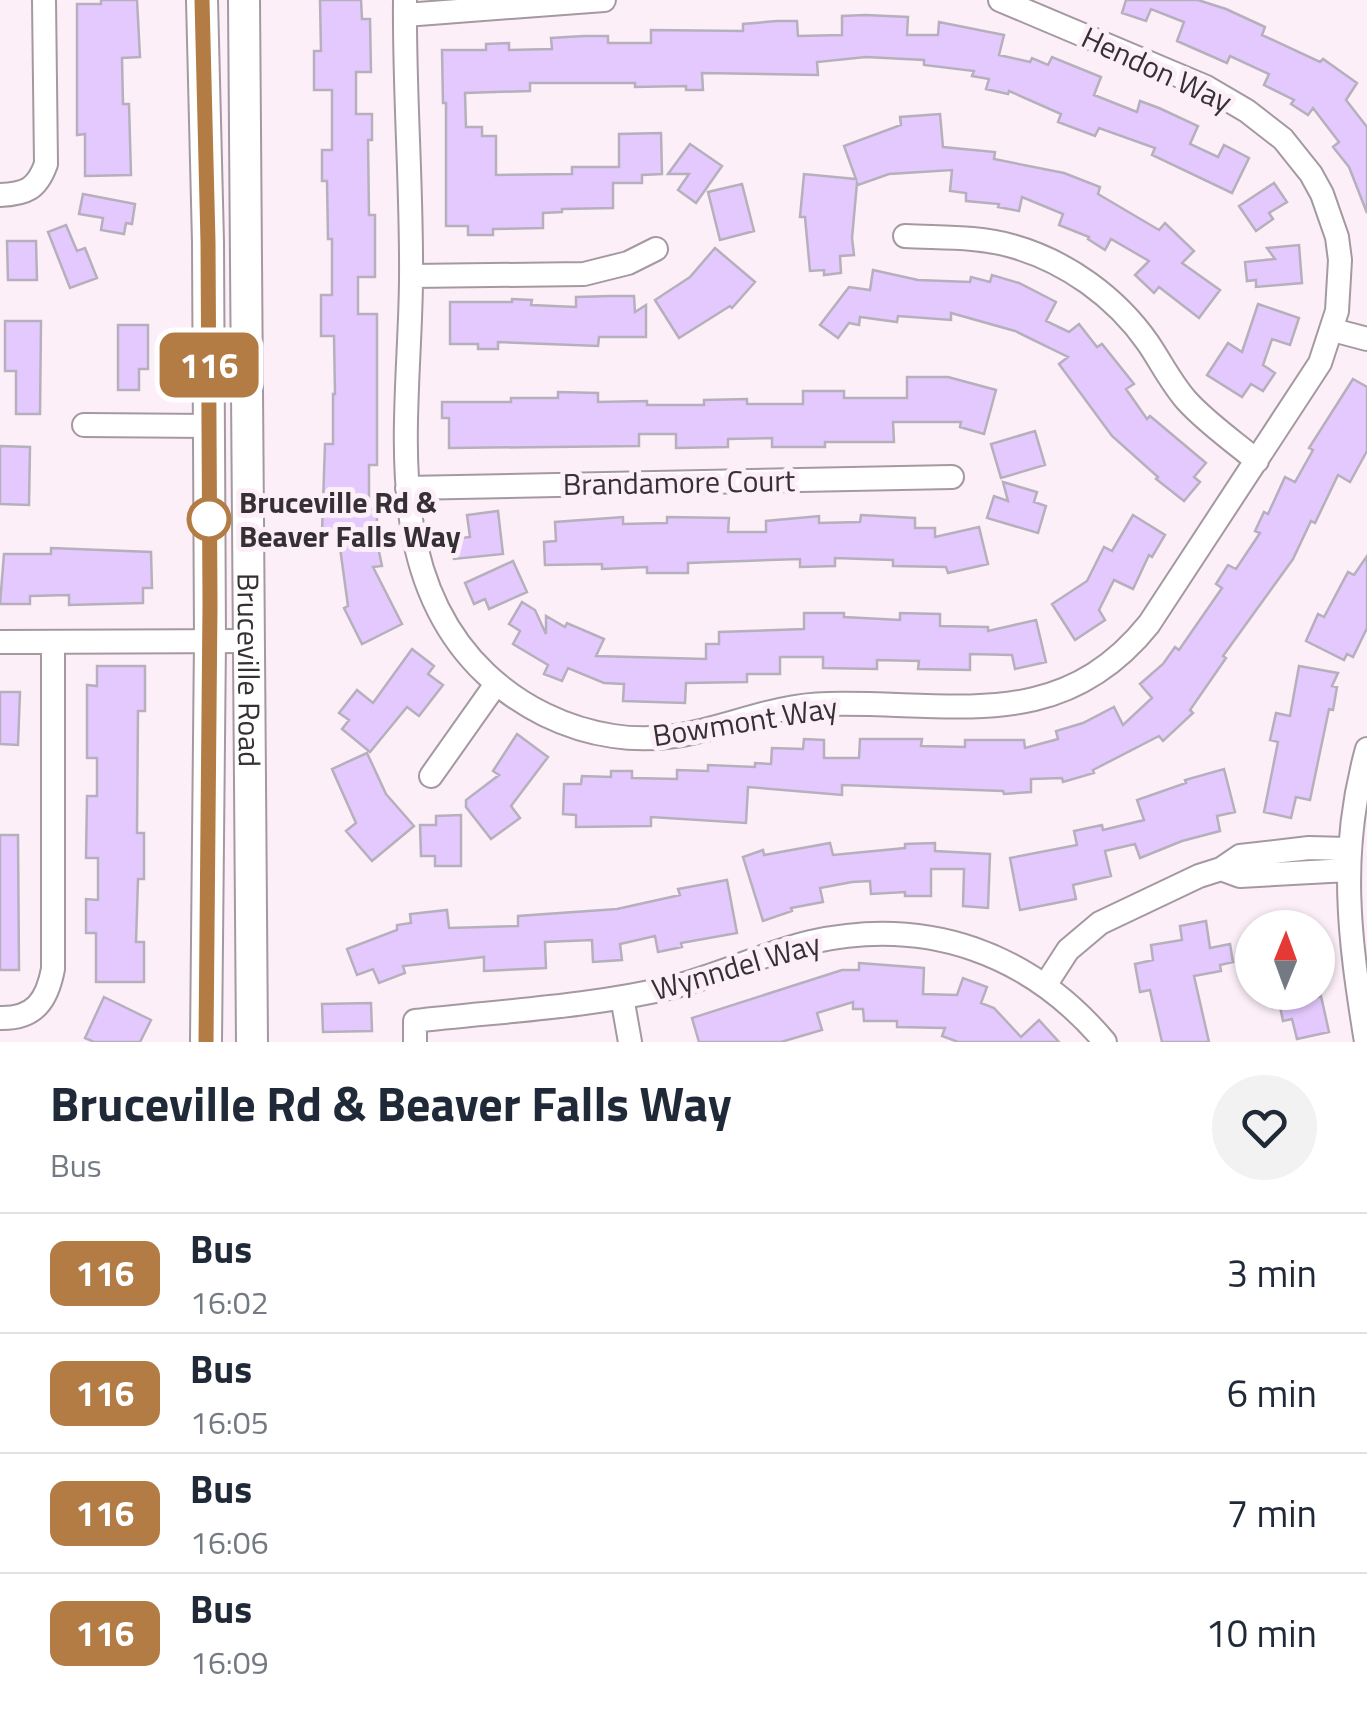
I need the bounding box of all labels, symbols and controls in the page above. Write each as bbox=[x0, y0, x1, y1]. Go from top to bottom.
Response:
street label: Hendon Way bbox=[1074, 14, 1240, 124]
line badge: 116 bbox=[152, 332, 266, 398]
text: 116 bbox=[180, 338, 238, 392]
street label: Brandamore Court bbox=[562, 457, 796, 507]
place label: Bruceville Rd & Beaver Falls Way bbox=[239, 479, 461, 559]
marker: Bruceville Rd & Beaver Falls Way bbox=[188, 498, 230, 540]
street label: Bruceville Road bbox=[225, 573, 273, 767]
street label: Bowmont Way bbox=[649, 684, 841, 758]
north arrow bbox=[1235, 910, 1335, 1010]
map controls bbox=[1235, 910, 1335, 1010]
street label: Wynndel Way bbox=[646, 920, 826, 1012]
text: Bruceville Rd & Beaver Falls Way bbox=[50, 1067, 732, 1140]
button: heart bbox=[1212, 1075, 1317, 1180]
text: Bus bbox=[50, 1141, 102, 1189]
text: Bus bbox=[190, 1220, 252, 1278]
text: 3 min bbox=[1227, 1244, 1317, 1302]
text: 116 bbox=[76, 1246, 134, 1300]
text: 16:02 bbox=[190, 1278, 269, 1326]
text: Bus bbox=[190, 1340, 252, 1398]
text: 6 min bbox=[1227, 1364, 1317, 1422]
text: 116 bbox=[76, 1366, 134, 1420]
text: 16:05 bbox=[190, 1398, 269, 1446]
text: Bus bbox=[190, 1460, 252, 1518]
text: 7 min bbox=[1227, 1484, 1317, 1542]
text: 116 bbox=[76, 1486, 134, 1540]
text: 16:06 bbox=[190, 1518, 269, 1566]
text: Bus bbox=[190, 1580, 252, 1638]
text: 10 min bbox=[1206, 1604, 1317, 1662]
text: 116 bbox=[76, 1606, 134, 1660]
text: 16:09 bbox=[190, 1638, 269, 1686]

